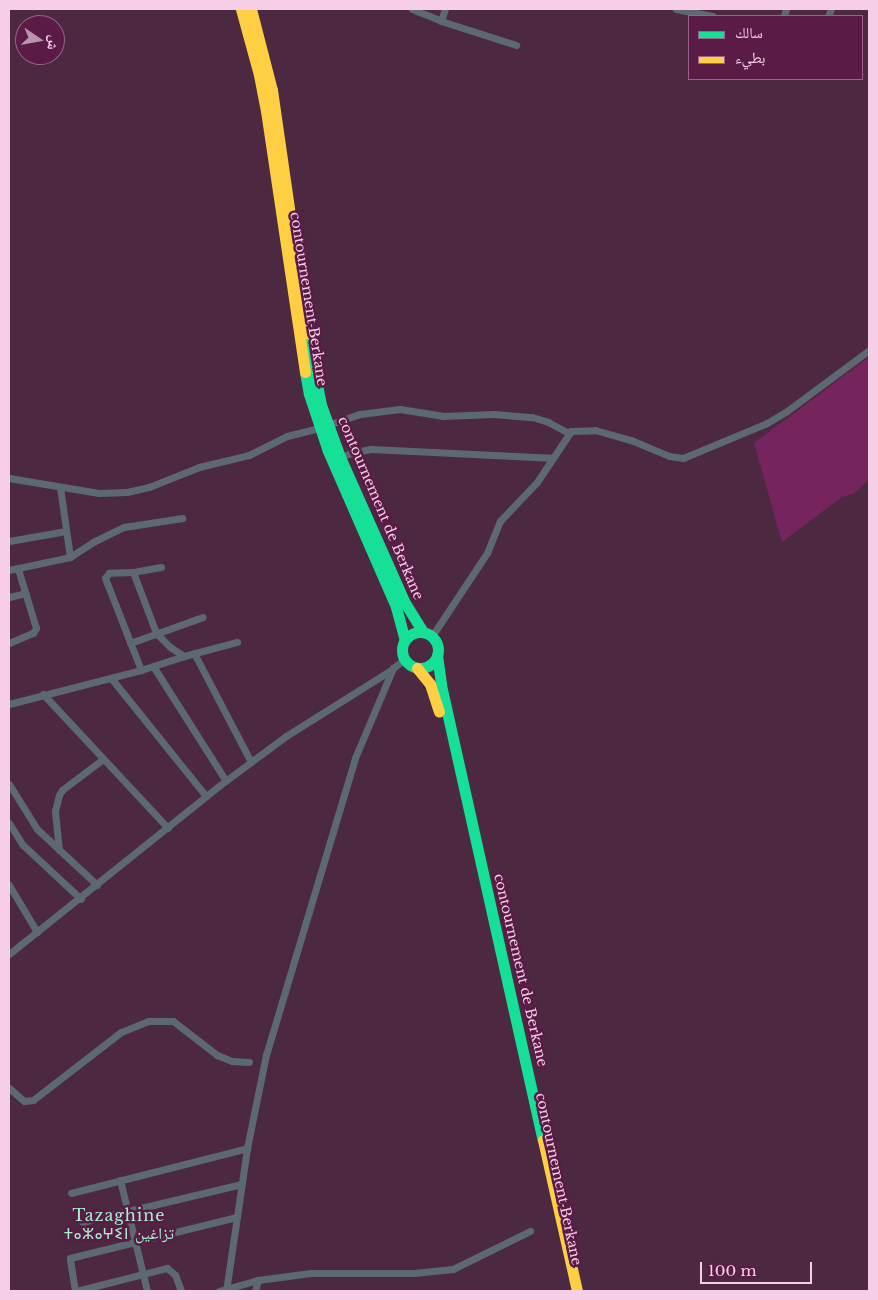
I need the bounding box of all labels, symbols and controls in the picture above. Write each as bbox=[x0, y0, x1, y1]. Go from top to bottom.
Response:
north arrow bbox=[15, 15, 65, 65]
legend bbox=[688, 15, 863, 80]
text: سالك bbox=[735, 23, 763, 42]
text: ش bbox=[43, 34, 64, 52]
text: بطيء bbox=[735, 48, 765, 67]
street label: contournement Berkane bbox=[287, 211, 331, 387]
street label: contournement de Berkane bbox=[335, 414, 427, 602]
street label: contournement de Berkane bbox=[491, 872, 551, 1068]
street label: contournement Berkane bbox=[532, 1091, 586, 1267]
district label: Tazaghine ⵜⴰⵣⴰⵖⵉⵏ تزاغين bbox=[68, 1205, 170, 1243]
scale bar bbox=[703, 1252, 816, 1284]
text: 100 m bbox=[708, 1261, 757, 1280]

